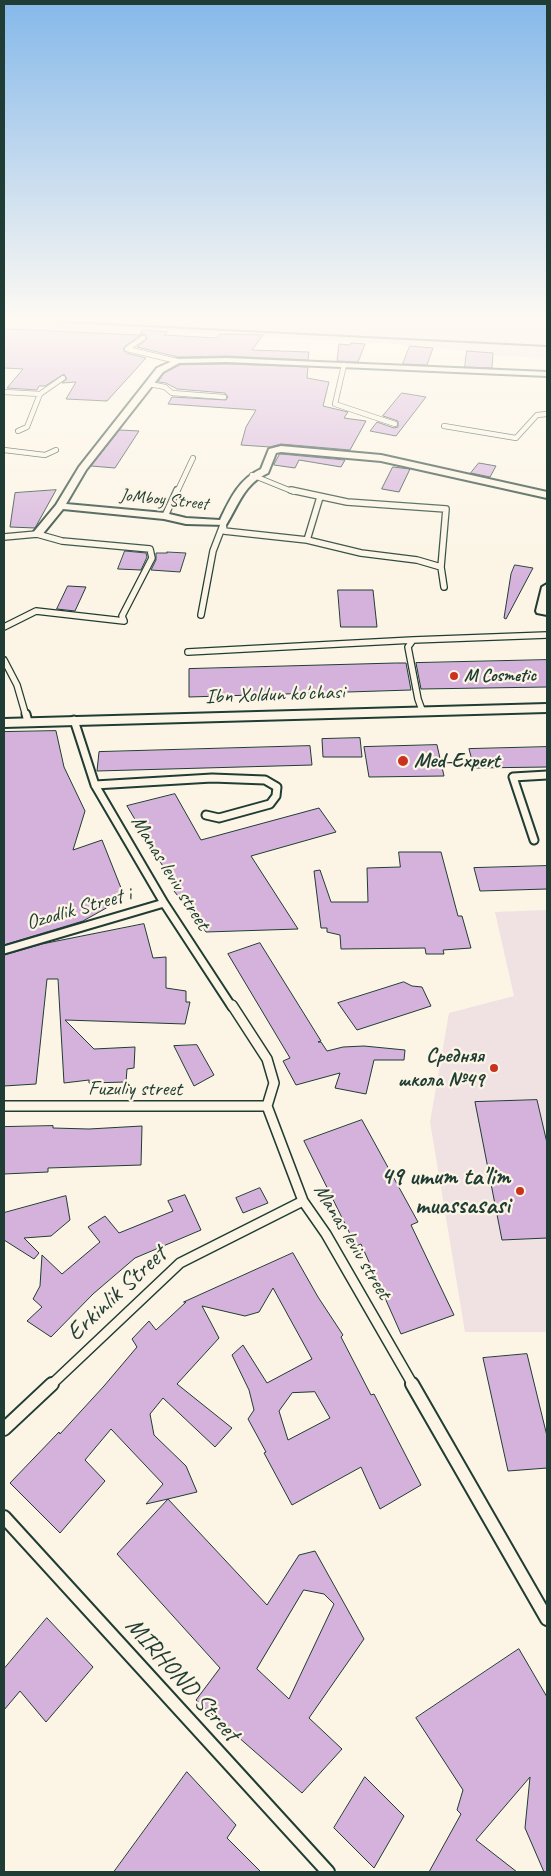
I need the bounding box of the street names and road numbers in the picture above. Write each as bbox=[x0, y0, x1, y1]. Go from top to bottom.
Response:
street label: JoMboy Street bbox=[119, 485, 209, 515]
street label: Ibn Xoldun ko'chasi bbox=[205, 680, 345, 710]
street label: Manas leviv street bbox=[125, 811, 215, 935]
street label: Ozodlik Street i bbox=[23, 882, 135, 936]
street label: Fuzuliy street bbox=[88, 1076, 182, 1102]
street label: Manas leviv street bbox=[308, 1180, 396, 1304]
street label: Erkinlik Street bbox=[61, 1240, 173, 1348]
street label: MIRHOND Street bbox=[118, 1612, 246, 1748]

